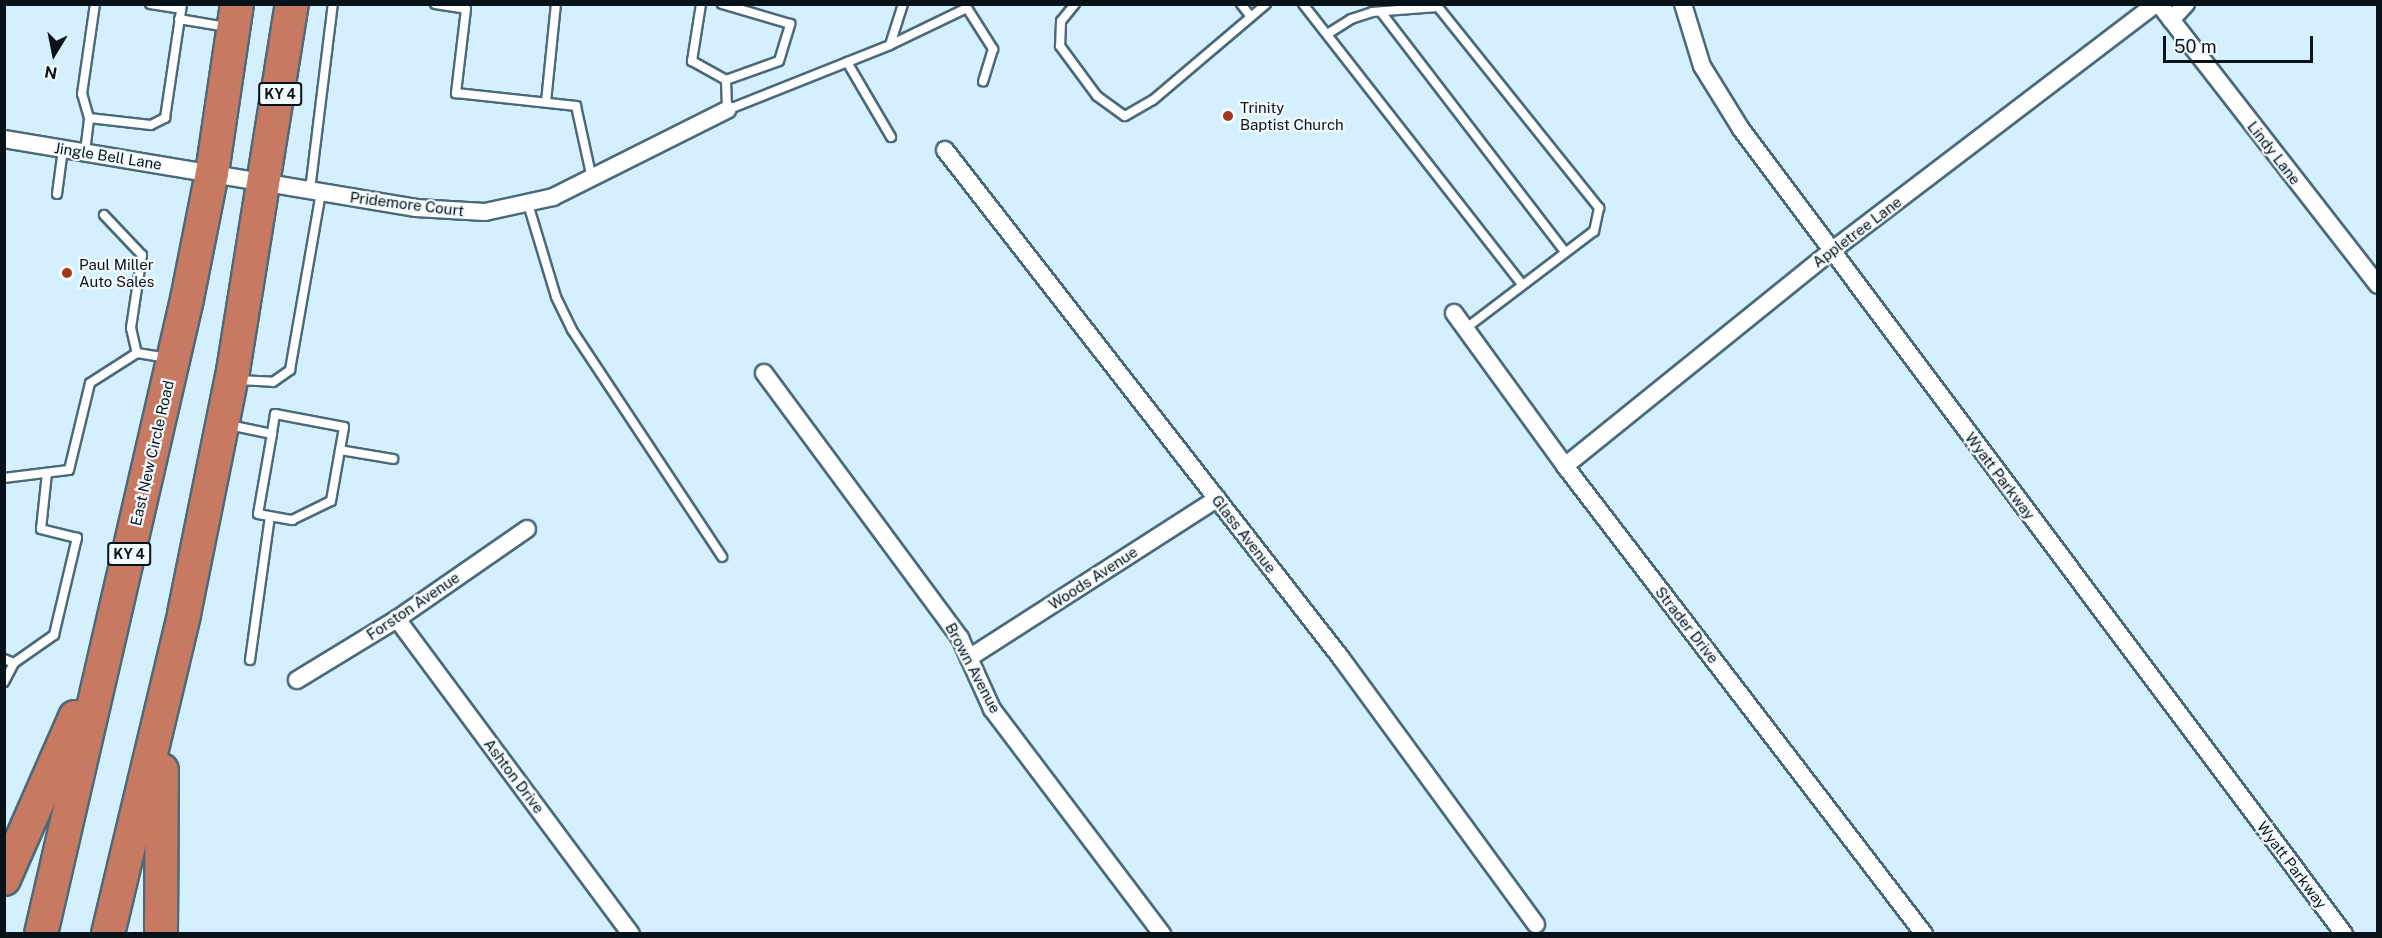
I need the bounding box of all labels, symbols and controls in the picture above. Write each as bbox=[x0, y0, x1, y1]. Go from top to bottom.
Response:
north arrow bbox=[24, 24, 84, 84]
scale bar bbox=[2166, 24, 2316, 62]
text: 50 m bbox=[2174, 36, 2217, 57]
text: N bbox=[43, 62, 59, 83]
road number: KY 4 bbox=[258, 83, 302, 105]
place label: Trinity Baptist Church bbox=[1240, 98, 1344, 133]
marker: Trinity Baptist Church bbox=[1221, 109, 1235, 123]
street label: Lindy Lane bbox=[2244, 118, 2304, 188]
street label: Jingle Bell Lane bbox=[53, 139, 163, 173]
street label: Pridemore Court bbox=[349, 188, 465, 220]
street label: Appletree Lane bbox=[1809, 193, 1905, 271]
place label: Paul Miller Auto Sales bbox=[79, 255, 154, 290]
marker: Paul Miller Auto Sales bbox=[60, 266, 74, 280]
street label: East New Circle Road bbox=[126, 378, 178, 528]
street label: Wyatt Parkway bbox=[1961, 429, 2039, 523]
street label: Glass Avenue bbox=[1208, 491, 1280, 577]
road number: KY 4 bbox=[106, 543, 152, 565]
street label: Woods Avenue bbox=[1045, 543, 1141, 613]
street label: Forston Avenue bbox=[363, 568, 463, 644]
street label: Strader Drive bbox=[1651, 583, 1723, 667]
street label: Brown Avenue bbox=[942, 620, 1004, 716]
street label: Ashton Drive bbox=[480, 735, 548, 817]
street label: Wyatt Parkway bbox=[2253, 818, 2331, 912]

